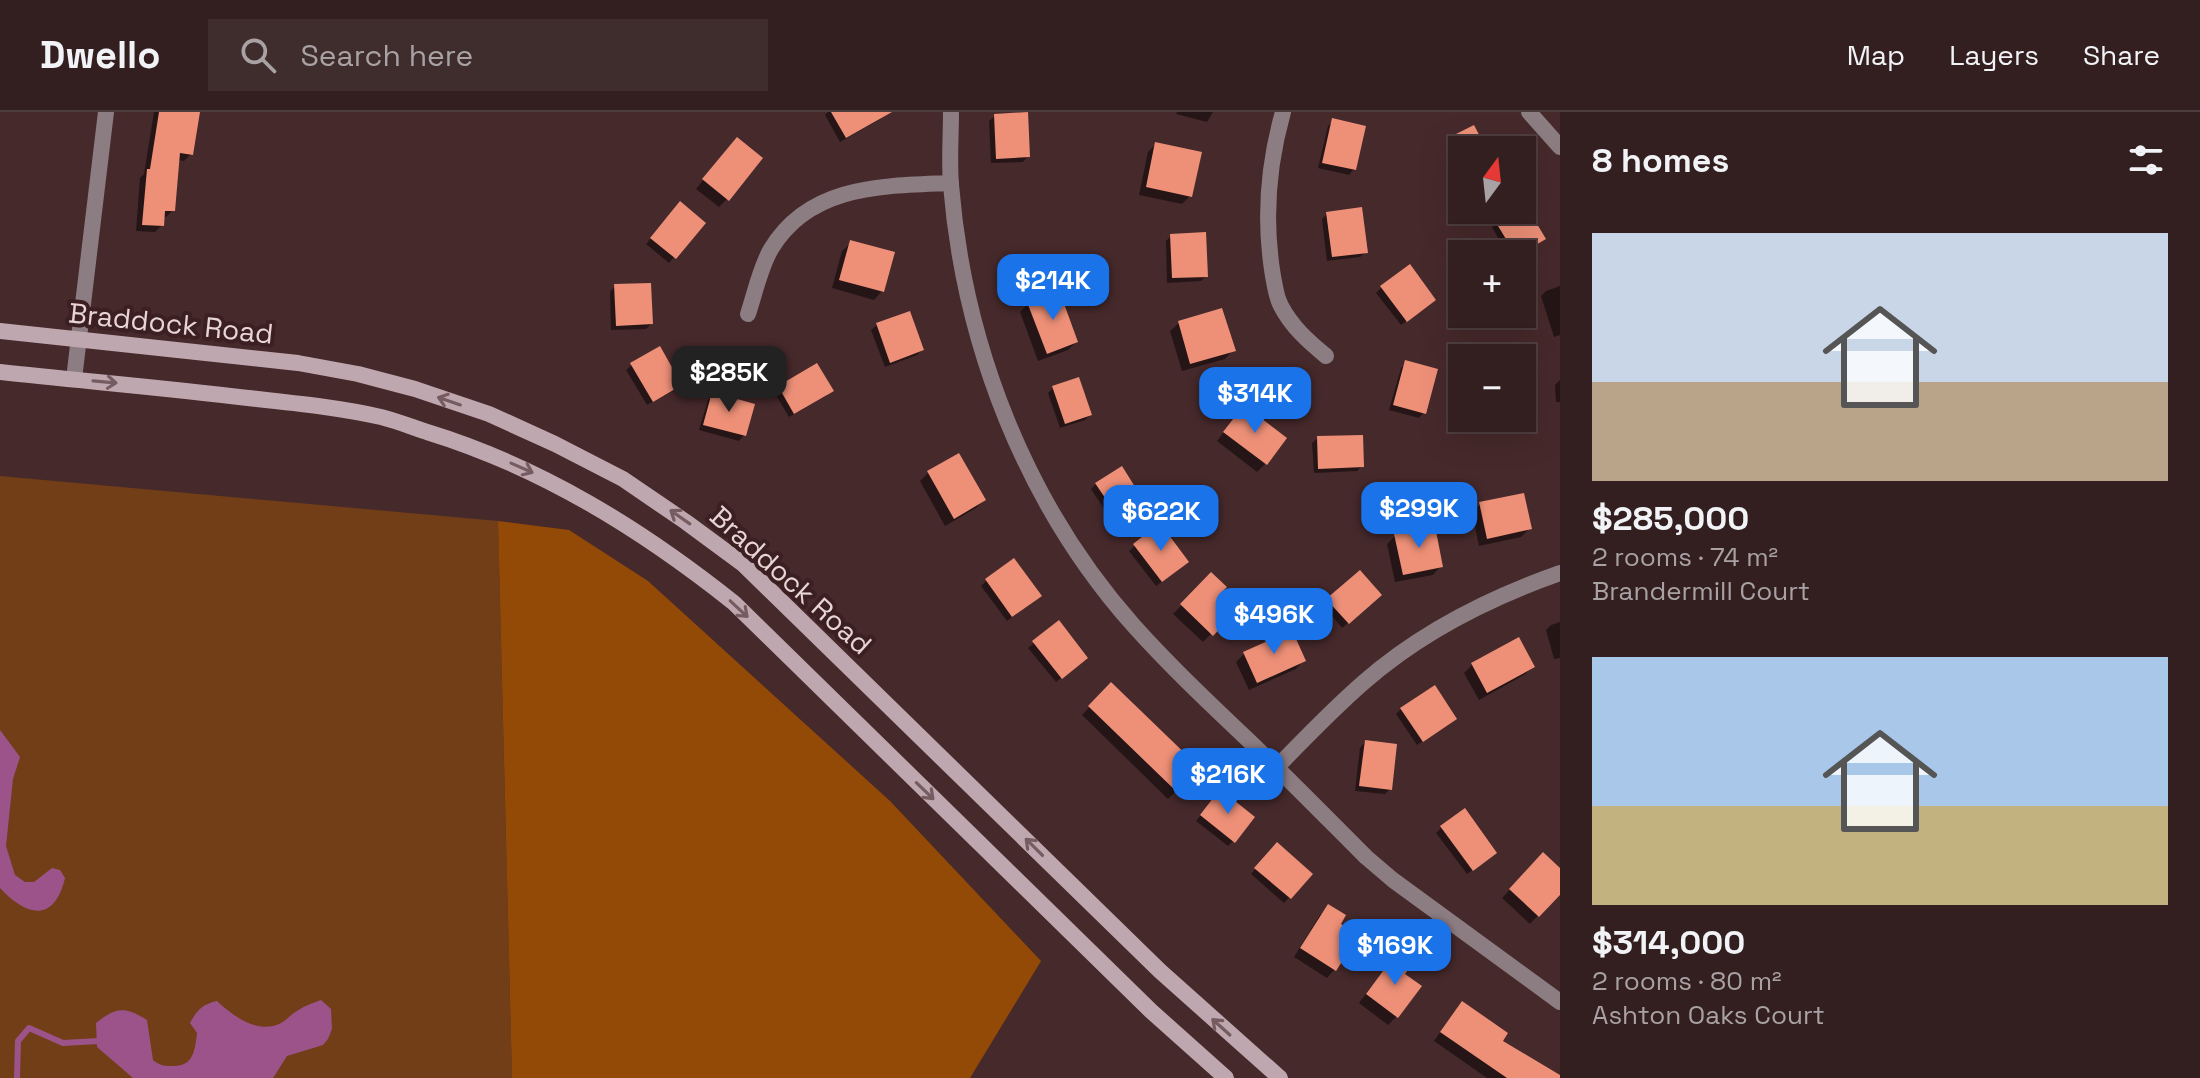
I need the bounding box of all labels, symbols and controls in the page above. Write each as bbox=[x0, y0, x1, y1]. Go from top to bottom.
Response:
search box bbox=[208, 19, 768, 91]
text: Dwello bbox=[40, 31, 160, 79]
icon: search bbox=[236, 33, 280, 77]
text: Search here bbox=[300, 36, 473, 75]
text: Map bbox=[1847, 37, 1905, 73]
text: Layers bbox=[1949, 37, 2039, 73]
text: Share bbox=[2083, 37, 2160, 73]
north arrow bbox=[1448, 136, 1536, 224]
map controls bbox=[1448, 136, 1536, 432]
icon: filters bbox=[2124, 138, 2168, 182]
text: 8 homes bbox=[1592, 139, 1729, 182]
button: + bbox=[1448, 240, 1536, 328]
pin: $214K bbox=[997, 254, 1109, 322]
text: $214K bbox=[1015, 263, 1091, 297]
icon: home bbox=[1808, 285, 1952, 429]
street label: Braddock Road bbox=[67, 294, 275, 352]
button: − bbox=[1448, 344, 1536, 432]
pin: $285K bbox=[673, 346, 785, 414]
text: $285K bbox=[690, 355, 768, 389]
pin: $314K bbox=[1199, 367, 1311, 435]
one-way arrow bbox=[92, 375, 118, 390]
text: $314K bbox=[1217, 376, 1293, 410]
one-way arrow bbox=[437, 392, 462, 407]
one-way arrow bbox=[510, 461, 534, 476]
pin: $299K bbox=[1363, 482, 1475, 550]
pin: $622K bbox=[1105, 485, 1217, 553]
text: $299K bbox=[1379, 491, 1459, 525]
text: $622K bbox=[1122, 494, 1200, 528]
text: $285,000 bbox=[1592, 497, 1749, 540]
street label: Braddock Road bbox=[703, 498, 879, 662]
one-way arrow bbox=[669, 509, 691, 525]
text: 2 rooms · 74 m² bbox=[1592, 540, 1778, 574]
text: Brandermill Court bbox=[1592, 574, 1810, 608]
pin: $496K bbox=[1218, 588, 1330, 656]
text: $496K bbox=[1234, 597, 1314, 631]
one-way arrow bbox=[729, 600, 749, 619]
icon: home bbox=[1808, 709, 1952, 853]
pin: $216K bbox=[1172, 748, 1284, 816]
text: $216K bbox=[1190, 757, 1266, 791]
one-way arrow bbox=[915, 781, 934, 800]
one-way arrow bbox=[1025, 838, 1044, 857]
pin: $169K bbox=[1339, 919, 1451, 987]
text: $314,000 bbox=[1592, 921, 1745, 964]
text: $169K bbox=[1357, 928, 1433, 962]
text: 2 rooms · 80 m² bbox=[1592, 964, 1782, 998]
text: Ashton Oaks Court bbox=[1592, 998, 1825, 1032]
one-way arrow bbox=[1211, 1018, 1232, 1037]

